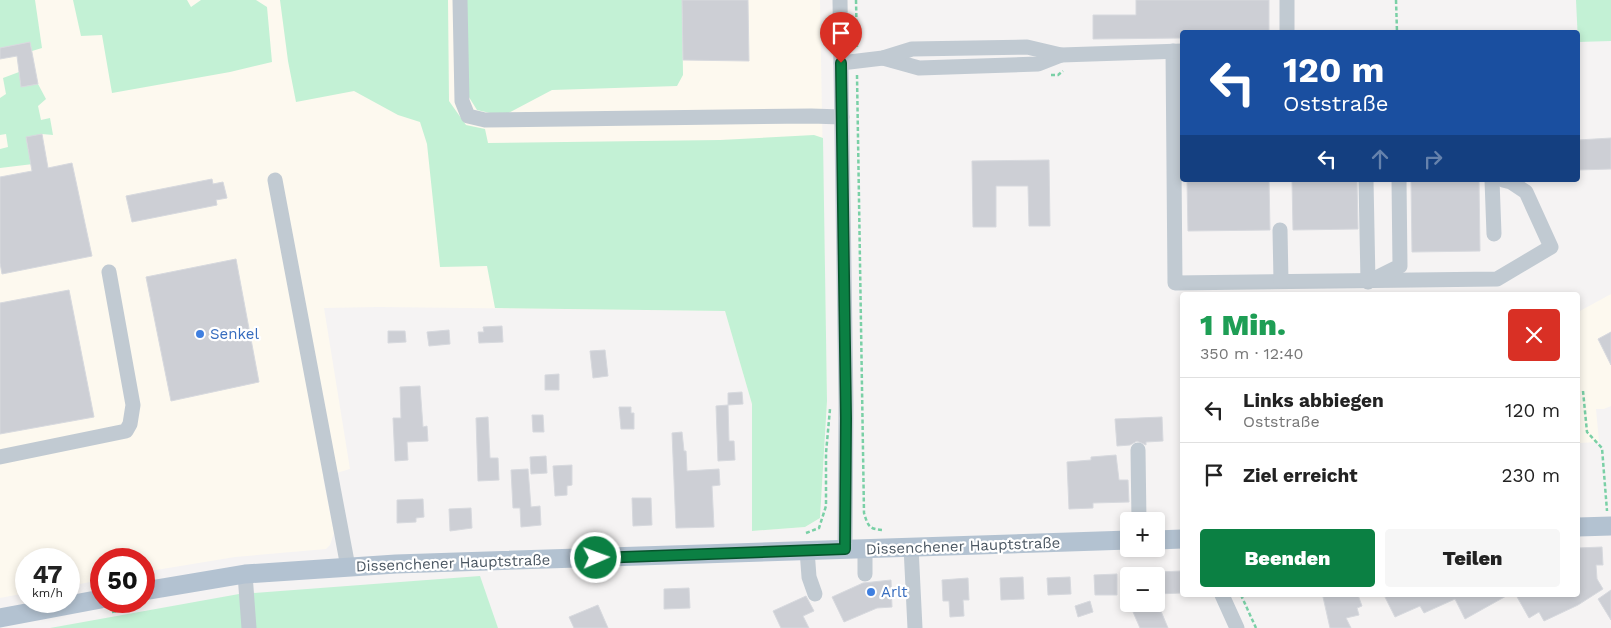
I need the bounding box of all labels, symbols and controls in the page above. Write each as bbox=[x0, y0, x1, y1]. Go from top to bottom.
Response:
pin bbox=[820, 12, 862, 63]
icon: arrive bbox=[827, 19, 855, 47]
text: 120 m bbox=[1283, 49, 1384, 91]
icon: left bbox=[1200, 50, 1265, 115]
text: Oststraße bbox=[1283, 91, 1388, 116]
icon: left bbox=[1313, 145, 1341, 173]
icon: ahead bbox=[1366, 145, 1394, 173]
icon: right bbox=[1419, 145, 1447, 173]
text: 1 Min. bbox=[1200, 307, 1286, 342]
button: close bbox=[1508, 309, 1560, 361]
place label: Senkel bbox=[210, 325, 259, 343]
marker: Senkel bbox=[194, 328, 206, 340]
text: 350 m · 12:40 bbox=[1200, 344, 1304, 363]
text: Links abbiegen bbox=[1243, 389, 1384, 412]
icon: left bbox=[1200, 396, 1228, 424]
text: 120 m bbox=[1505, 399, 1560, 422]
text: Oststraße bbox=[1243, 412, 1320, 431]
icon: arrive bbox=[1200, 461, 1228, 489]
text: Ziel erreicht bbox=[1243, 464, 1358, 487]
text: 230 m bbox=[1501, 464, 1560, 487]
map controls bbox=[1120, 512, 1165, 612]
button: + bbox=[1120, 512, 1165, 557]
button: Beenden bbox=[1200, 529, 1375, 587]
button: Teilen bbox=[1385, 529, 1560, 587]
position arrow bbox=[569, 531, 621, 583]
street label: Dissenchener Hauptstraße bbox=[866, 534, 1060, 558]
speed limit sign: 50 bbox=[90, 548, 155, 613]
street label: Dissenchener Hauptstraße bbox=[356, 551, 550, 575]
text: 47 bbox=[32, 560, 63, 589]
button: − bbox=[1120, 567, 1165, 612]
place label: Arlt bbox=[881, 583, 908, 601]
text: km/h bbox=[32, 586, 63, 600]
marker: Arlt bbox=[865, 586, 877, 598]

